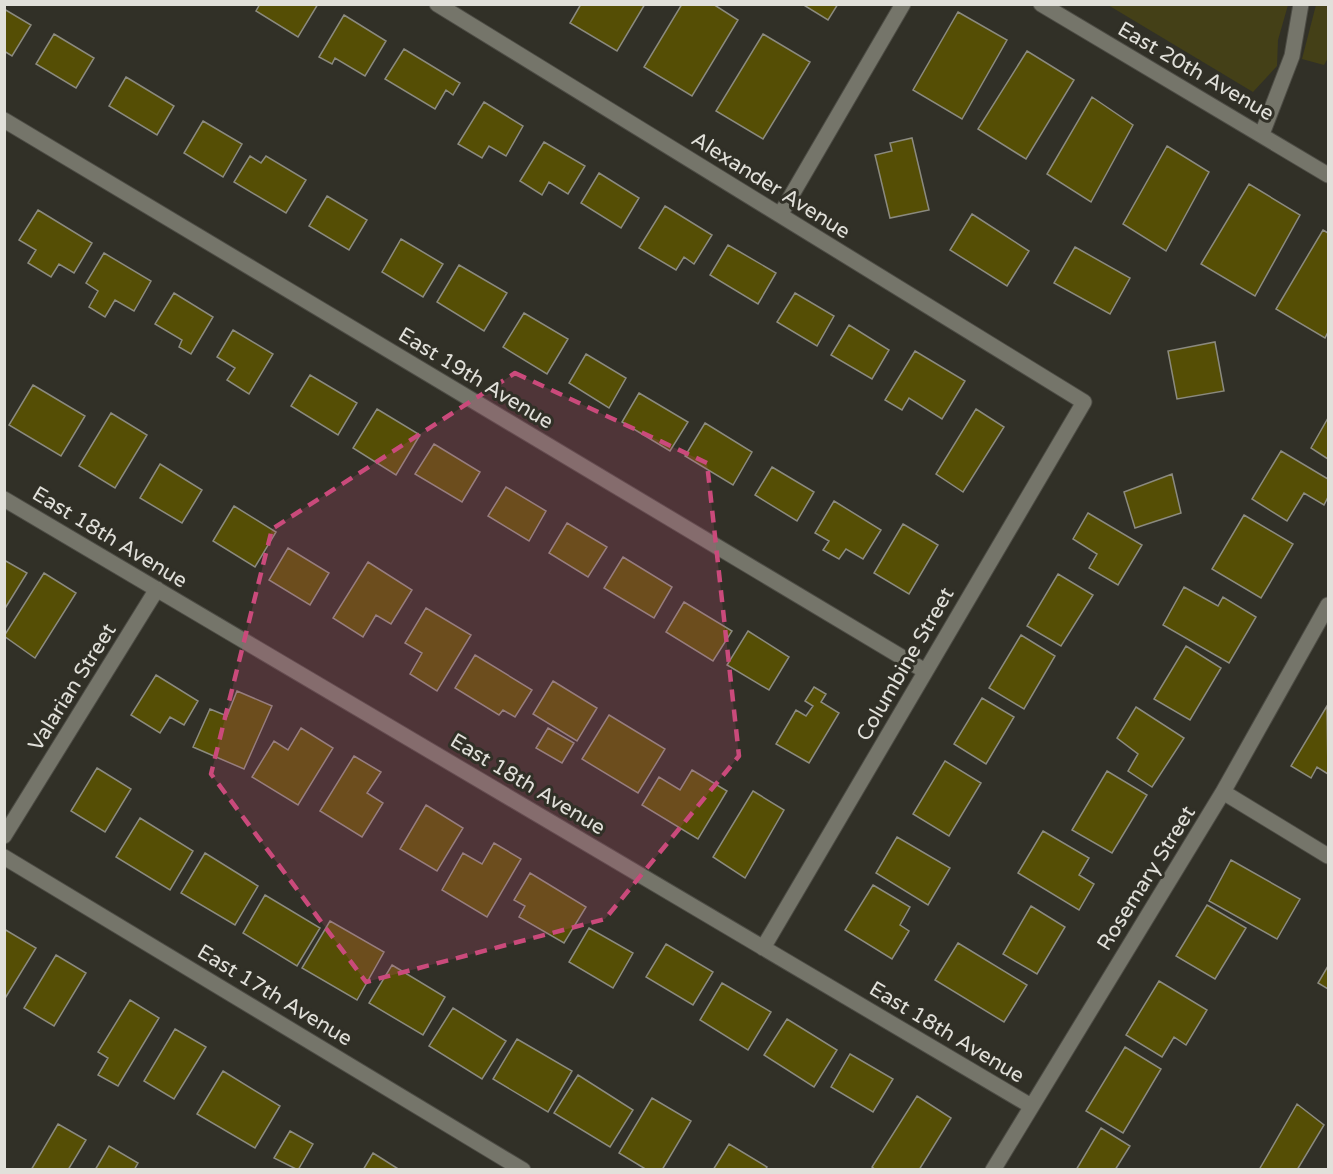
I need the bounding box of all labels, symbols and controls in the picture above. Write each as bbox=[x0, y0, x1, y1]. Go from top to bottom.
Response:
street label: East 20th Avenue bbox=[1113, 17, 1278, 126]
street label: Alexander Avenue bbox=[687, 127, 855, 244]
street label: East 19th Avenue bbox=[394, 322, 558, 435]
street label: East 18th Avenue bbox=[28, 481, 192, 594]
street label: Columbine Street bbox=[851, 583, 960, 745]
street label: Valarian Street bbox=[23, 619, 122, 756]
street label: East 18th Avenue bbox=[446, 728, 610, 841]
street label: Rosemary Street bbox=[1092, 801, 1201, 955]
street label: East 17th Avenue bbox=[193, 939, 357, 1052]
street label: East 18th Avenue bbox=[865, 976, 1029, 1089]

